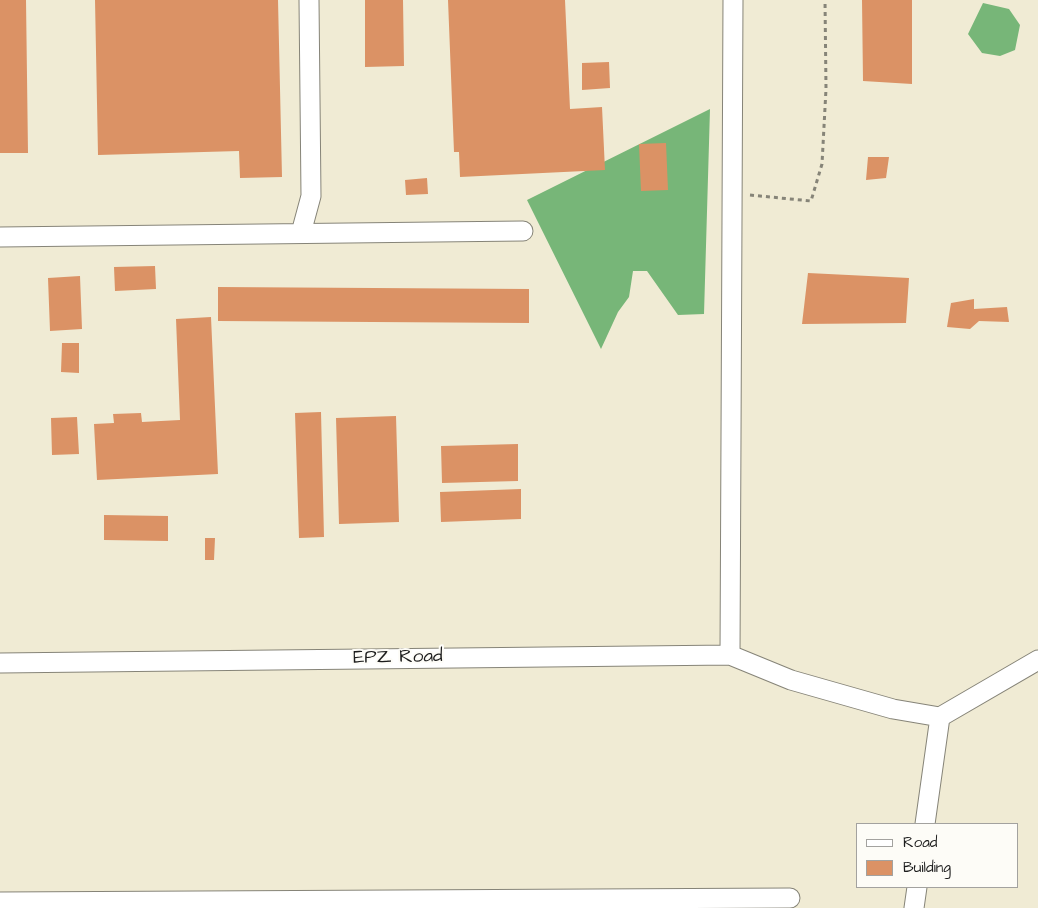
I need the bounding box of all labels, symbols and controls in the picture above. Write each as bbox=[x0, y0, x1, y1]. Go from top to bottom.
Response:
street label: EPZ Road bbox=[353, 646, 443, 670]
legend bbox=[856, 823, 1018, 888]
text: Road bbox=[903, 832, 937, 853]
text: Building bbox=[903, 857, 951, 878]

